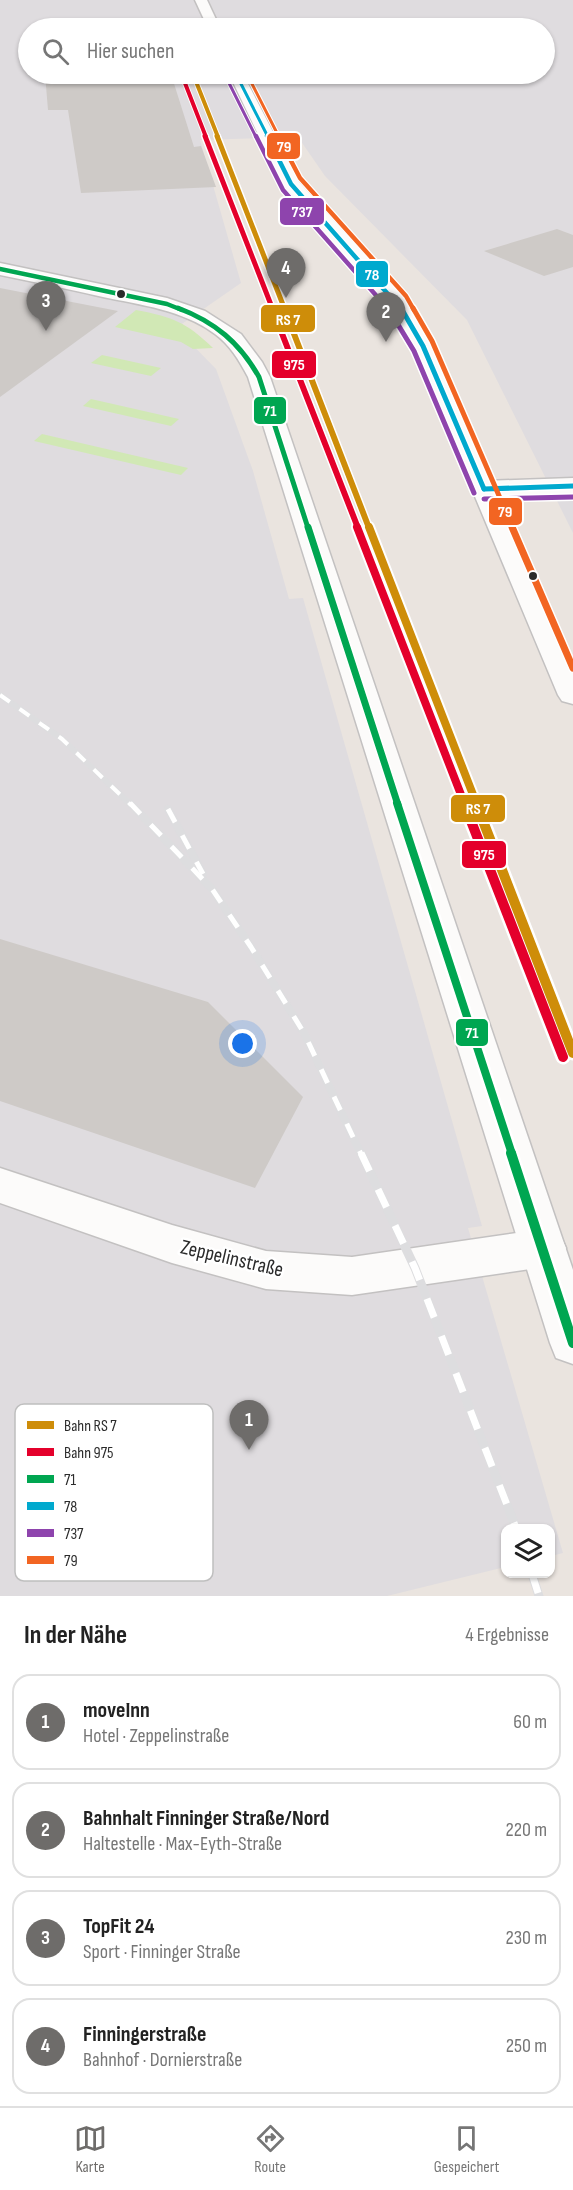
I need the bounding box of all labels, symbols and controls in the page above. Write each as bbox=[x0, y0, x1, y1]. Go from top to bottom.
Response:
search box bbox=[18, 18, 555, 84]
icon: search bbox=[39, 35, 72, 68]
text: Hier suchen bbox=[87, 38, 175, 65]
line badge: 79 bbox=[266, 132, 301, 160]
text: 79 bbox=[277, 138, 291, 157]
line badge: 737 bbox=[279, 197, 325, 226]
text: 737 bbox=[291, 203, 313, 222]
pin: 4 bbox=[266, 248, 306, 298]
line badge: 78 bbox=[355, 260, 389, 288]
text: 78 bbox=[365, 266, 380, 285]
pin: 3 bbox=[26, 282, 66, 331]
unlabelled marker bbox=[115, 288, 127, 300]
pin: 2 bbox=[366, 292, 406, 342]
line badge: RS 7 bbox=[260, 304, 316, 333]
text: RS 7 bbox=[276, 311, 300, 330]
line badge: 975 bbox=[271, 350, 317, 379]
text: 975 bbox=[283, 356, 305, 375]
line badge: 71 bbox=[253, 396, 287, 425]
text: 71 bbox=[263, 402, 277, 421]
line badge: 79 bbox=[488, 497, 523, 526]
text: 79 bbox=[498, 503, 512, 522]
unlabelled marker bbox=[527, 570, 539, 582]
line badge: RS 7 bbox=[450, 794, 506, 823]
text: RS 7 bbox=[466, 800, 490, 819]
line badge: 975 bbox=[461, 840, 507, 869]
text: 975 bbox=[473, 846, 495, 865]
line badge: 71 bbox=[455, 1018, 489, 1047]
text: 71 bbox=[465, 1024, 479, 1043]
your location bbox=[228, 1029, 257, 1058]
street label: Zeppelinstraße bbox=[178, 1235, 286, 1282]
pin: 1 bbox=[230, 1400, 268, 1450]
legend bbox=[15, 1404, 213, 1581]
text: Bahn RS 7 bbox=[64, 1417, 117, 1436]
text: Bahn 975 bbox=[64, 1444, 113, 1463]
text: 71 bbox=[64, 1471, 76, 1490]
text: 78 bbox=[64, 1498, 77, 1517]
map controls bbox=[501, 1524, 555, 1578]
button: layers bbox=[501, 1524, 555, 1578]
text: 737 bbox=[64, 1525, 84, 1544]
text: 79 bbox=[64, 1552, 78, 1571]
text: In der Nähe bbox=[24, 1620, 127, 1651]
text: 4 Ergebnisse bbox=[465, 1623, 549, 1647]
text: moveInn bbox=[83, 1697, 150, 1724]
text: 1 bbox=[42, 1710, 49, 1734]
text: 60 m bbox=[513, 1710, 547, 1734]
text: Hotel · Zeppelinstraße bbox=[83, 1724, 229, 1748]
text: Bahnhalt Finninger Straße/Nord bbox=[83, 1805, 329, 1832]
text: 2 bbox=[41, 1818, 50, 1842]
text: 220 m bbox=[506, 1818, 547, 1842]
text: Haltestelle · Max-Eyth-Straße bbox=[83, 1832, 282, 1856]
text: TopFit 24 bbox=[83, 1913, 155, 1940]
text: 3 bbox=[41, 1926, 50, 1950]
text: 230 m bbox=[505, 1926, 547, 1950]
text: Sport · Finninger Straße bbox=[83, 1940, 241, 1964]
text: Finningerstraße bbox=[83, 2021, 206, 2048]
text: 4 bbox=[41, 2034, 50, 2058]
text: 250 m bbox=[506, 2034, 547, 2058]
text: Bahnhof · Dornierstraße bbox=[83, 2048, 242, 2072]
tab: Karte bbox=[74, 2122, 107, 2177]
tab: Route bbox=[254, 2122, 287, 2177]
tab: Gespeichert bbox=[434, 2122, 499, 2177]

